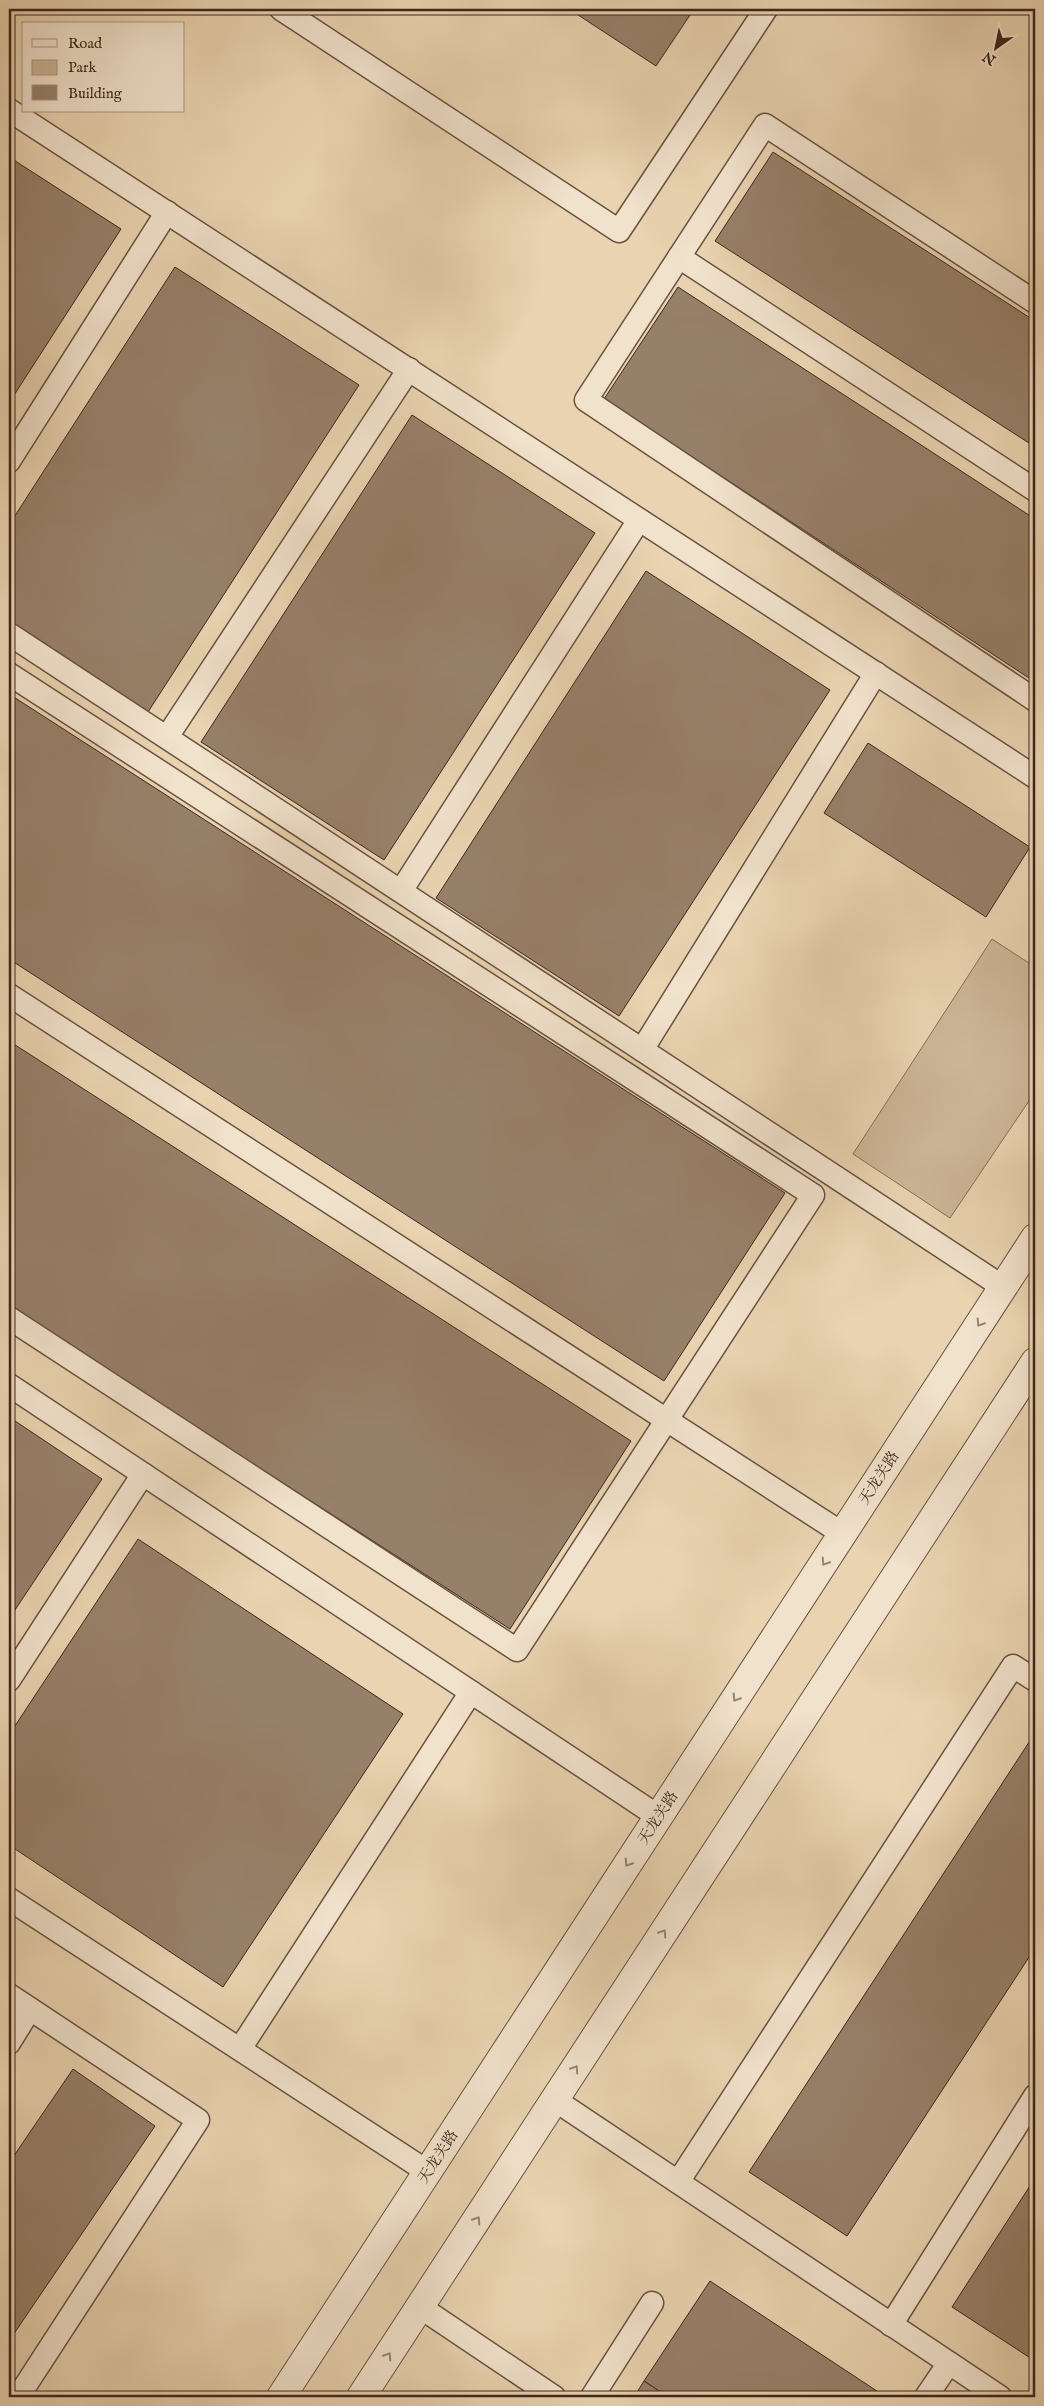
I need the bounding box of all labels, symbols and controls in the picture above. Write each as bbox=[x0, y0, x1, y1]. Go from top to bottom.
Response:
legend bbox=[22, 22, 185, 112]
north arrow bbox=[972, 22, 1022, 72]
text: Road bbox=[68, 34, 103, 53]
text: N bbox=[979, 47, 1000, 69]
text: Park bbox=[68, 58, 98, 77]
text: Building bbox=[68, 84, 123, 103]
one-way arrow bbox=[977, 1317, 986, 1326]
street label: 天龙关路 bbox=[855, 1448, 903, 1508]
one-way arrow bbox=[822, 1556, 831, 1565]
one-way arrow bbox=[733, 1692, 742, 1702]
street label: 天龙关路 bbox=[634, 1788, 682, 1848]
one-way arrow bbox=[625, 1858, 635, 1867]
one-way arrow bbox=[657, 1929, 667, 1938]
one-way arrow bbox=[568, 2066, 578, 2075]
street label: 天龙关路 bbox=[414, 2127, 462, 2187]
one-way arrow bbox=[470, 2217, 480, 2226]
one-way arrow bbox=[382, 2353, 391, 2362]

